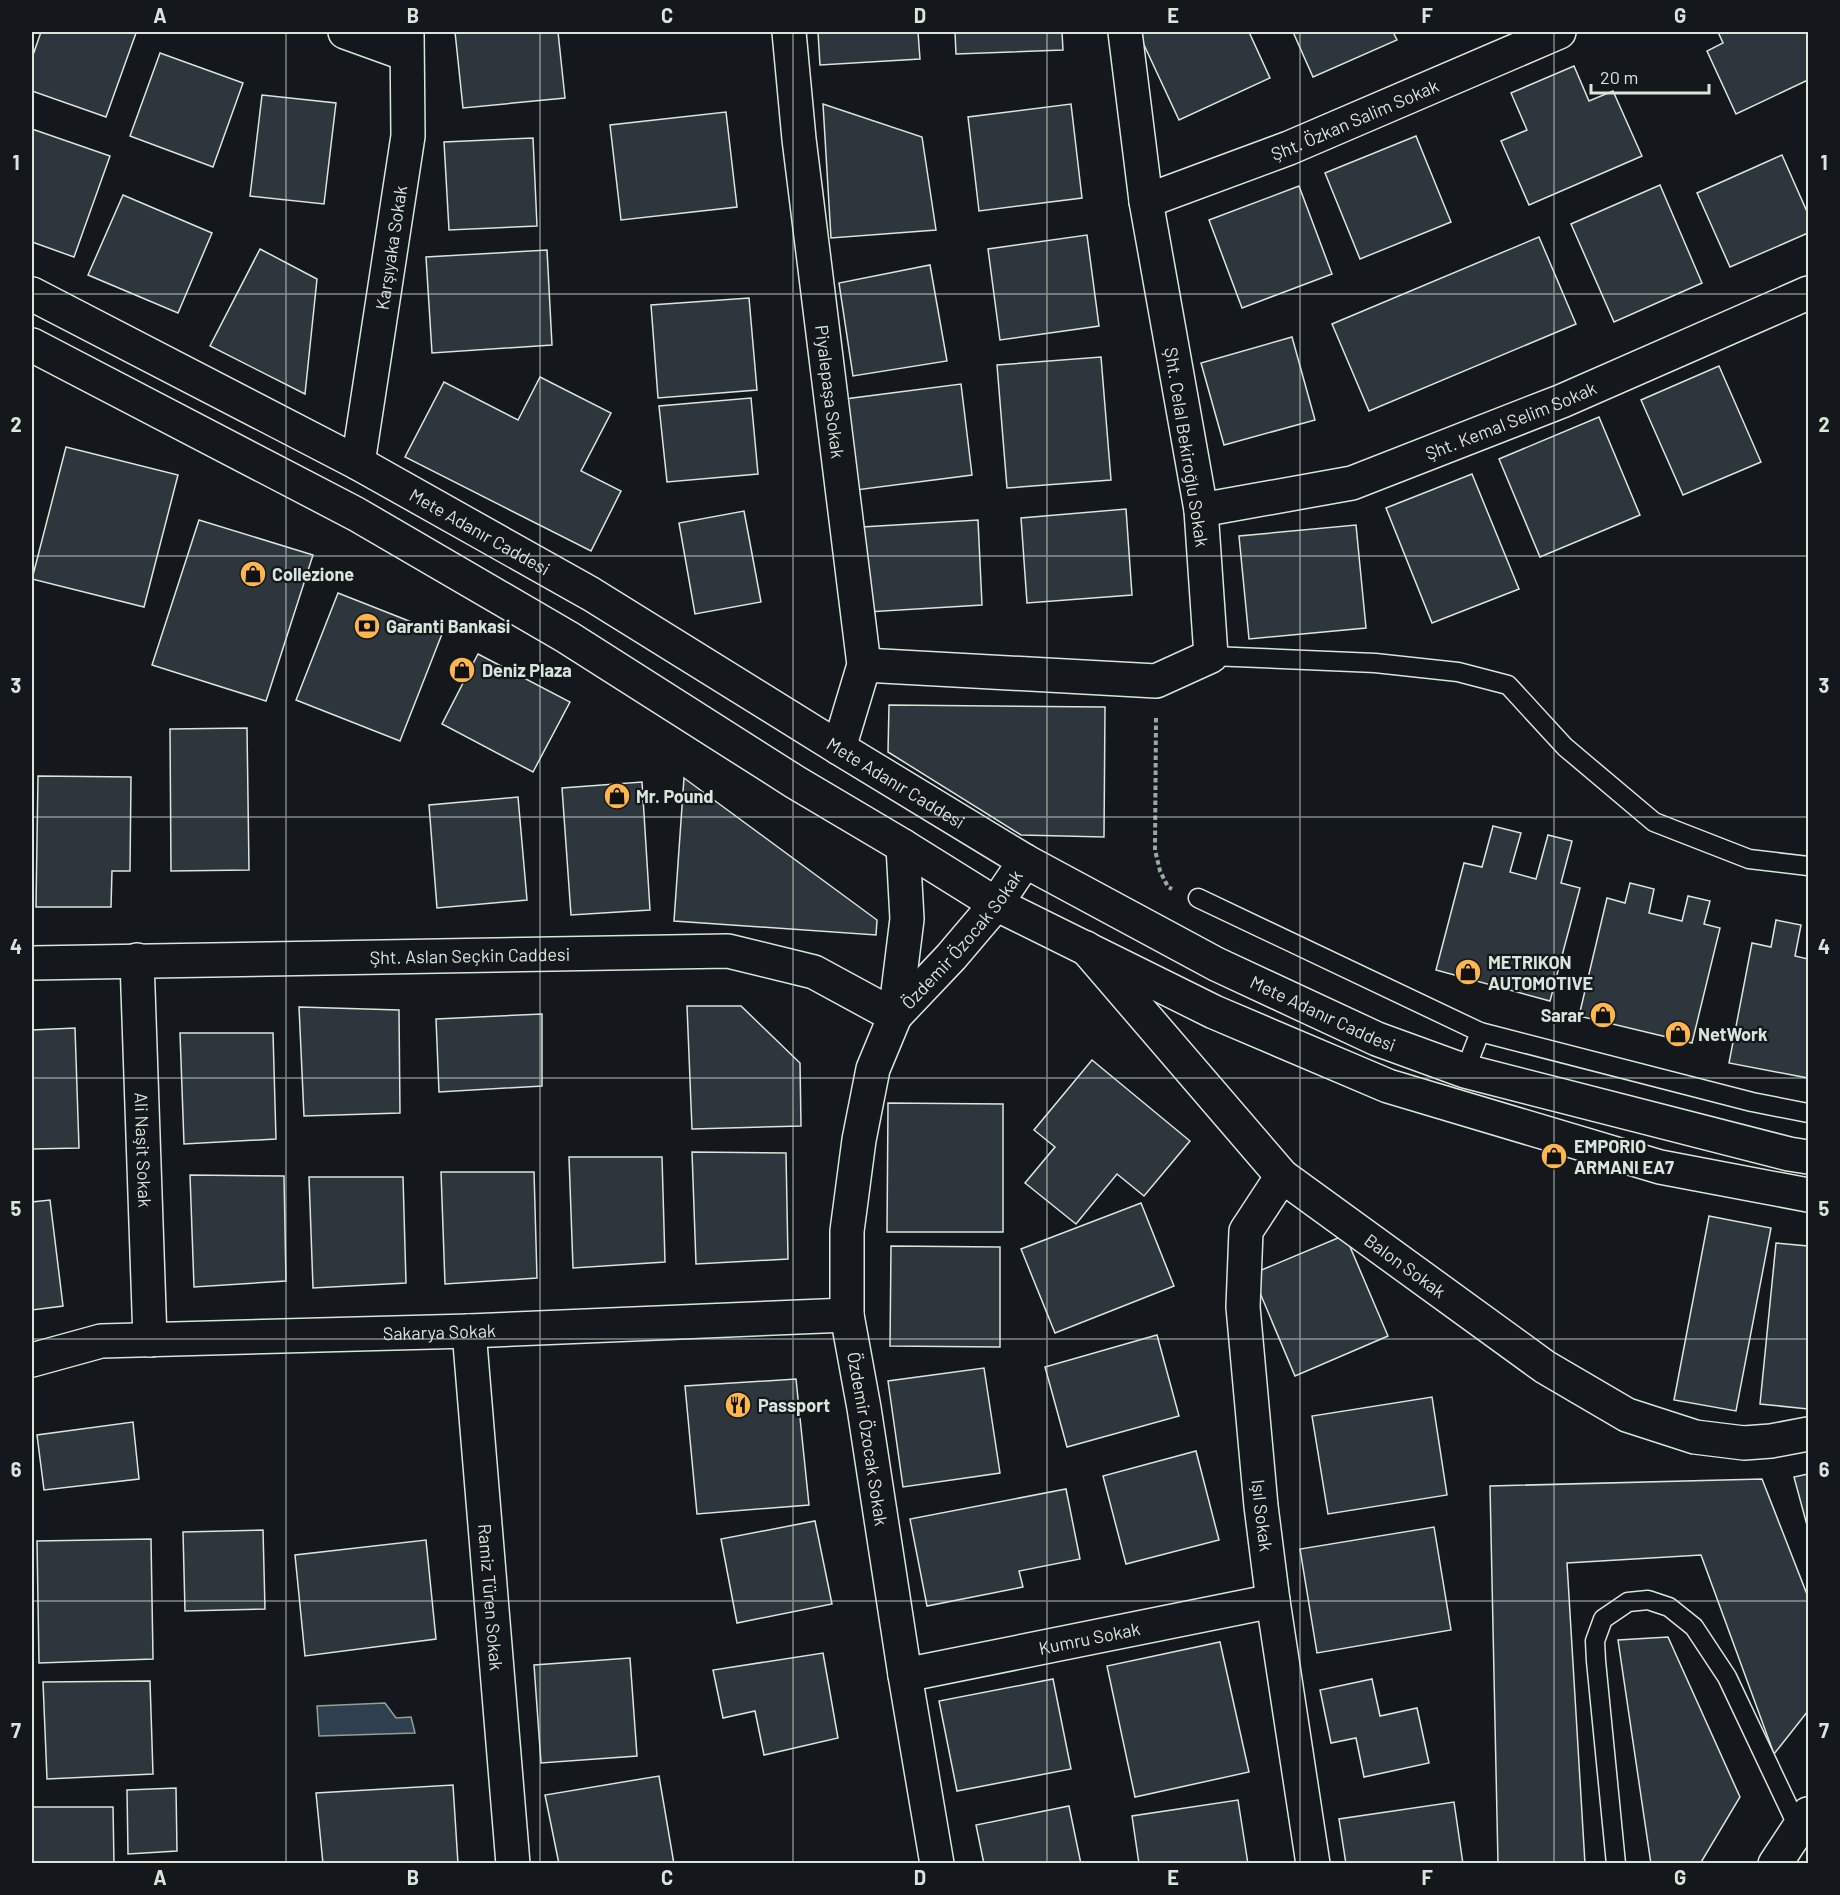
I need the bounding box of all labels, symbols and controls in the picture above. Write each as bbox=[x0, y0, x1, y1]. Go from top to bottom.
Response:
text: A bbox=[153, 3, 167, 27]
text: B bbox=[407, 3, 419, 27]
text: C bbox=[661, 3, 673, 27]
text: D bbox=[914, 3, 926, 27]
text: E bbox=[1167, 3, 1179, 27]
text: F bbox=[1421, 3, 1433, 27]
text: G bbox=[1674, 3, 1686, 27]
scale bar bbox=[1591, 57, 1710, 95]
text: 20 m bbox=[1600, 66, 1638, 88]
street label: Şht. Özkan Salim Sokak bbox=[1268, 74, 1442, 165]
text: 1 bbox=[12, 150, 20, 174]
text: 1 bbox=[1820, 150, 1828, 174]
street label: Karşıyaka Sokak bbox=[371, 184, 411, 311]
street label: Piyalepaşa Sokak bbox=[811, 324, 849, 460]
street label: Şht. Celal Bekiroğlu Sokak bbox=[1160, 345, 1214, 549]
street label: Şht. Kemal Selim Sokak bbox=[1422, 376, 1600, 464]
text: 2 bbox=[10, 412, 22, 436]
text: 2 bbox=[1818, 412, 1830, 436]
street label: Mete Adanır Caddesi bbox=[406, 483, 554, 580]
shop icon: Collezione bbox=[238, 559, 268, 589]
place label: Collezione bbox=[272, 563, 354, 585]
bank icon: Garanti Bankasi bbox=[352, 611, 382, 641]
place label: Garanti Bankasi bbox=[386, 615, 510, 637]
shop icon: Deniz Plaza bbox=[447, 655, 477, 685]
place label: Deniz Plaza bbox=[482, 659, 572, 681]
text: 3 bbox=[11, 673, 21, 697]
text: 3 bbox=[1819, 673, 1829, 697]
street label: Mete Adanır Caddesi bbox=[823, 732, 969, 833]
shop icon: Mr. Pound bbox=[602, 781, 632, 811]
place label: Mr. Pound bbox=[636, 785, 714, 807]
street label: Özdemir Özocak Sokak bbox=[897, 865, 1027, 1013]
text: 4 bbox=[10, 934, 22, 958]
text: 4 bbox=[1818, 934, 1830, 958]
street label: Şht. Aslan Seçkin Caddesi bbox=[370, 943, 570, 968]
place label: METRIKON AUTOMOTIVE bbox=[1488, 951, 1593, 994]
shop icon: METRIKON AUTOMOTIVE bbox=[1453, 957, 1483, 987]
street label: Mete Adanır Caddesi bbox=[1247, 971, 1399, 1056]
shop icon: Sarar bbox=[1588, 1000, 1618, 1030]
place label: Sarar bbox=[1541, 1004, 1584, 1026]
shop icon: NetWork bbox=[1663, 1019, 1693, 1049]
place label: NetWork bbox=[1698, 1023, 1768, 1045]
street label: Ali Naşit Sokak bbox=[131, 1092, 156, 1208]
place label: EMPORIO ARMANI EA7 bbox=[1574, 1135, 1674, 1178]
shop icon: EMPORIO ARMANI EA7 bbox=[1539, 1141, 1569, 1171]
text: 5 bbox=[11, 1196, 22, 1220]
text: 5 bbox=[1819, 1196, 1830, 1220]
street label: Balon Sokak bbox=[1360, 1229, 1450, 1302]
street label: Sakarya Sokak bbox=[382, 1319, 496, 1344]
street label: Özdemir Özocak Sokak bbox=[843, 1350, 893, 1527]
restaurant icon: Passport bbox=[723, 1390, 753, 1420]
place label: Passport bbox=[758, 1394, 830, 1416]
text: 6 bbox=[11, 1457, 22, 1481]
text: 6 bbox=[1819, 1457, 1830, 1481]
street label: Işıl Sokak bbox=[1248, 1478, 1278, 1553]
street label: Ramiz Türen Sokak bbox=[474, 1523, 508, 1671]
street label: Kumru Sokak bbox=[1037, 1617, 1142, 1659]
text: 7 bbox=[11, 1718, 21, 1742]
text: 7 bbox=[1819, 1718, 1829, 1742]
text: A bbox=[153, 1865, 167, 1889]
text: B bbox=[407, 1865, 419, 1889]
text: C bbox=[661, 1865, 673, 1889]
text: D bbox=[914, 1865, 926, 1889]
text: E bbox=[1167, 1865, 1179, 1889]
text: F bbox=[1421, 1865, 1433, 1889]
text: G bbox=[1674, 1865, 1686, 1889]

